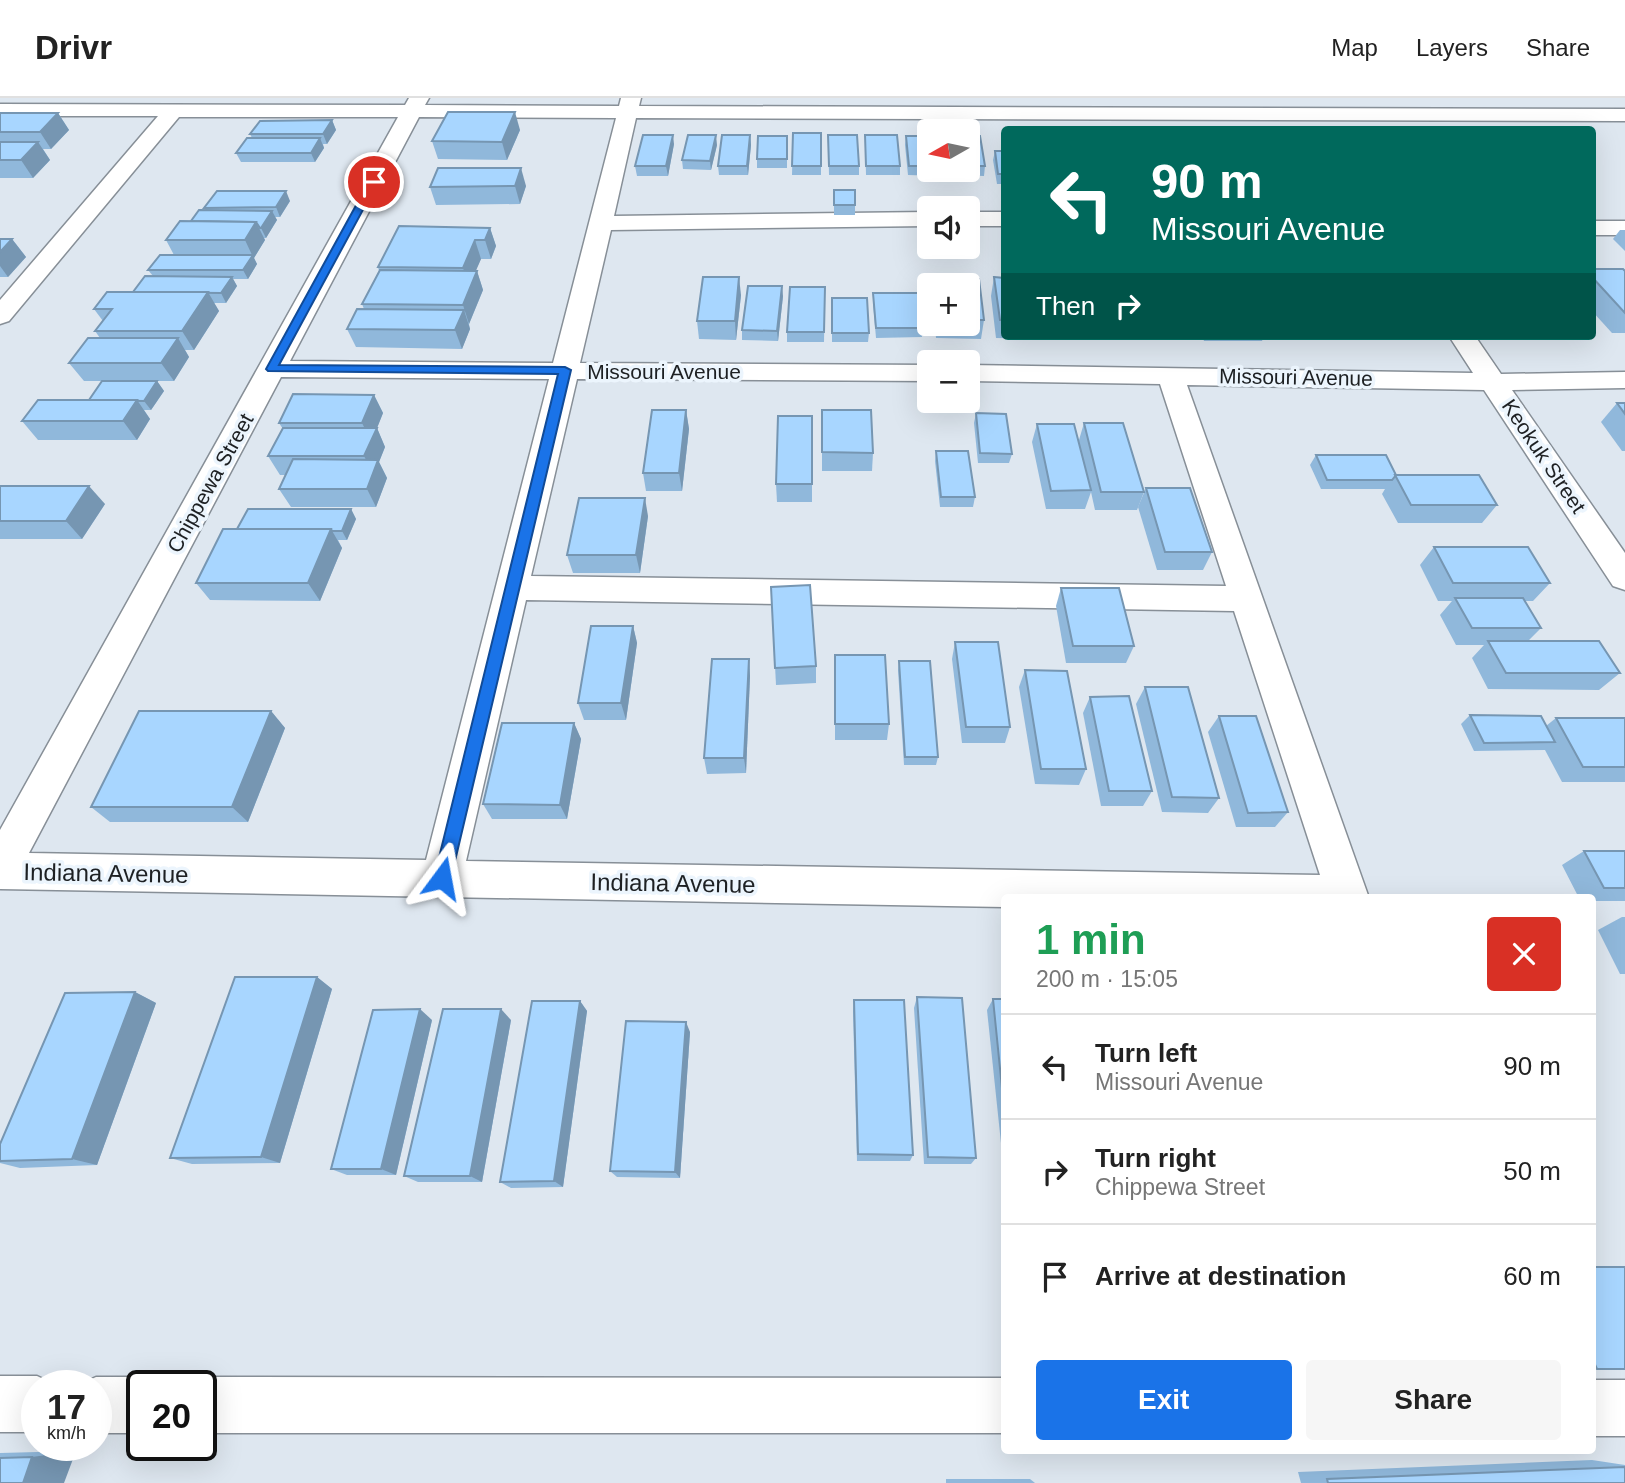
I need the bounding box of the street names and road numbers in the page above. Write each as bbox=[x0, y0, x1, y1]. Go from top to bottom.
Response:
street label: Missouri Avenue bbox=[587, 360, 741, 383]
street label: Missouri Avenue bbox=[1219, 364, 1373, 390]
street label: Keokuk Street bbox=[1498, 395, 1591, 517]
street label: Chippewa Street bbox=[162, 409, 258, 556]
street label: Indiana Avenue bbox=[23, 858, 189, 888]
street label: Indiana Avenue bbox=[590, 868, 756, 898]

